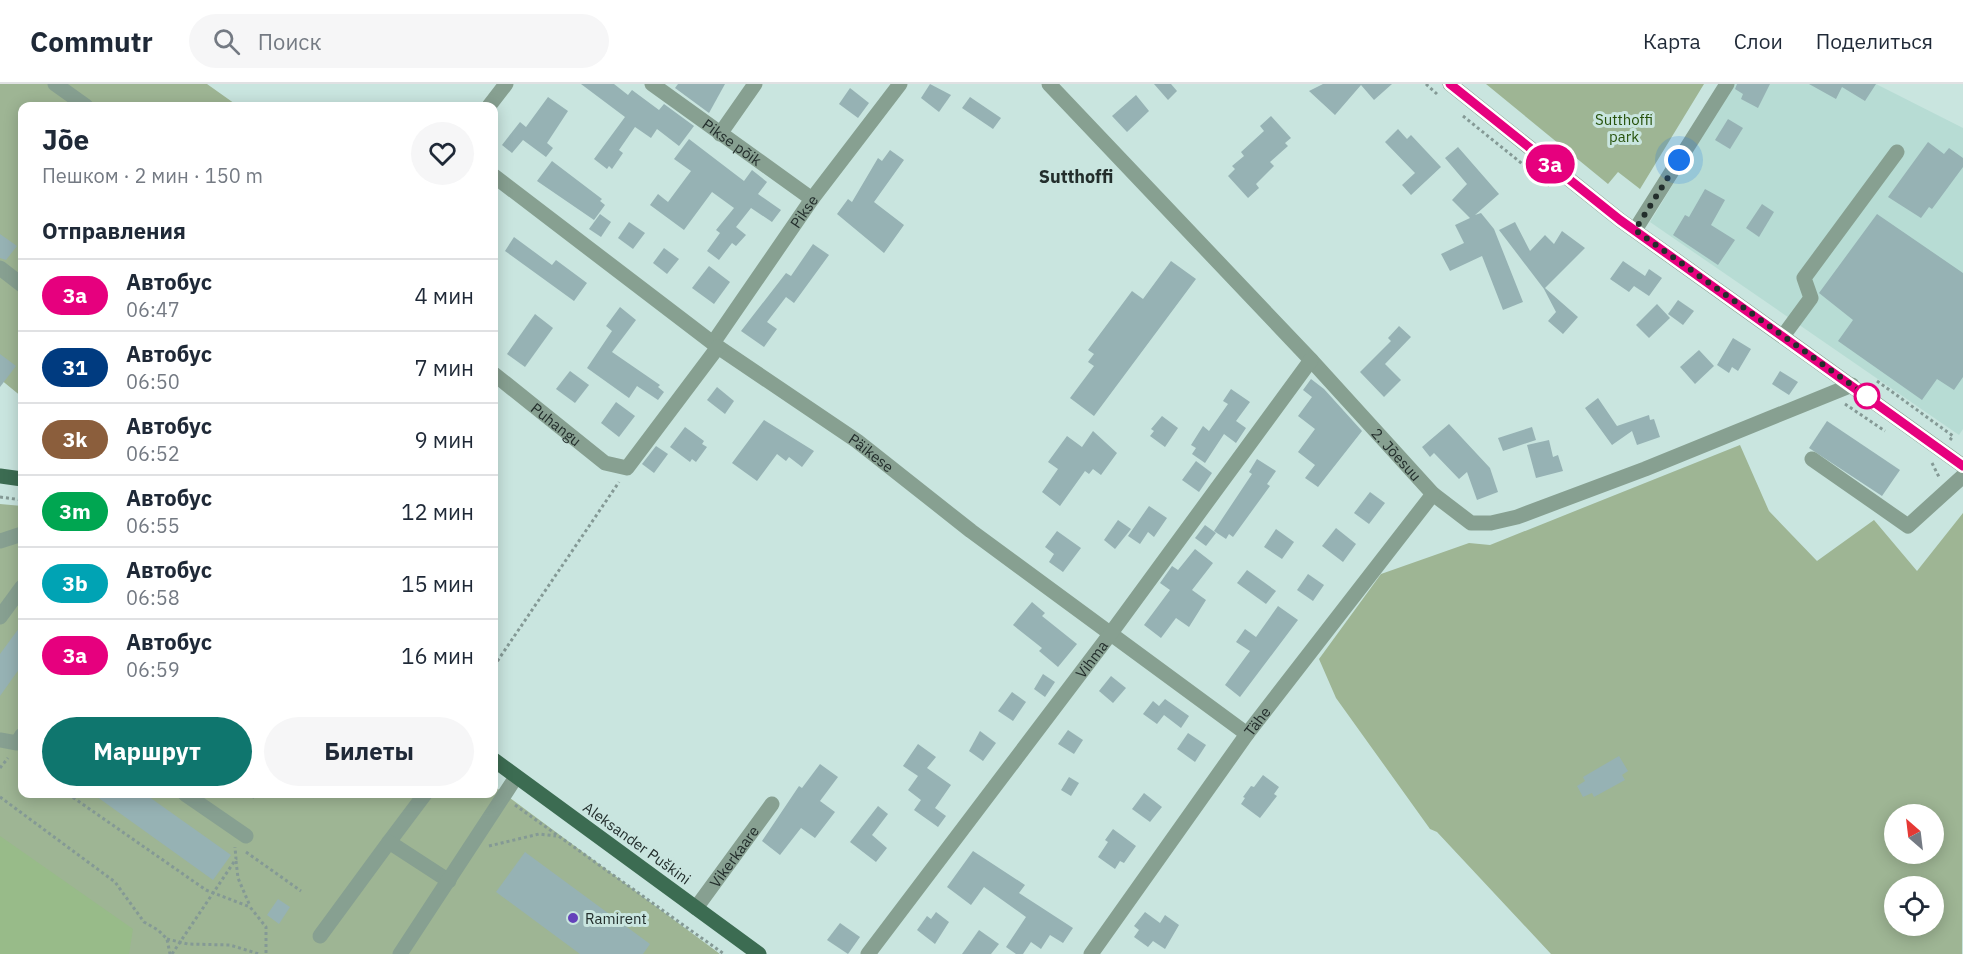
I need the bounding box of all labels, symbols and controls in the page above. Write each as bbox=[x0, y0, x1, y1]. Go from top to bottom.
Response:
search box bbox=[189, 14, 609, 68]
text: Commutr bbox=[30, 23, 153, 60]
icon: search bbox=[210, 25, 243, 58]
text: Поиск bbox=[258, 27, 321, 56]
text: Карта bbox=[1643, 27, 1701, 55]
text: Слои bbox=[1734, 27, 1783, 55]
text: Поделиться bbox=[1816, 27, 1933, 55]
park label: Sutthoffi park bbox=[1595, 110, 1653, 146]
street label: Pikse põik bbox=[699, 114, 766, 170]
text: Jõe bbox=[42, 121, 89, 158]
button: heart bbox=[411, 122, 474, 185]
line badge: 3a bbox=[1523, 144, 1577, 184]
your location bbox=[1664, 145, 1694, 175]
text: 3a bbox=[1538, 150, 1562, 178]
text: Пешком · 2 мин · 150 m bbox=[42, 162, 263, 189]
district label: Sutthoffi bbox=[1039, 165, 1113, 188]
street label: Pikse bbox=[786, 191, 822, 231]
text: Отправления bbox=[42, 216, 186, 245]
text: Автобус bbox=[126, 267, 212, 296]
text: 3a bbox=[63, 281, 87, 309]
text: 4 мин bbox=[414, 281, 474, 310]
text: 06:47 bbox=[126, 296, 180, 323]
text: Автобус bbox=[126, 339, 212, 368]
text: 31 bbox=[62, 353, 88, 381]
text: 7 мин bbox=[414, 353, 474, 382]
text: 06:50 bbox=[126, 368, 180, 395]
unlabelled marker bbox=[1854, 383, 1880, 409]
street label: Puhangu bbox=[527, 398, 585, 450]
text: Автобус bbox=[126, 411, 212, 440]
street label: 2. Jõesuu bbox=[1368, 424, 1426, 485]
text: 3k bbox=[63, 425, 87, 453]
text: 9 мин bbox=[414, 425, 474, 454]
street label: Päikese bbox=[845, 429, 898, 476]
text: 06:52 bbox=[126, 440, 180, 467]
text: Автобус bbox=[126, 483, 212, 512]
text: 3m bbox=[59, 497, 91, 525]
text: 12 мин bbox=[401, 497, 474, 526]
text: 06:55 bbox=[126, 512, 180, 539]
text: Автобус bbox=[126, 555, 212, 584]
text: 3b bbox=[62, 569, 88, 597]
text: 15 мин bbox=[401, 569, 474, 598]
text: 06:58 bbox=[126, 584, 180, 611]
text: Автобус bbox=[126, 627, 212, 656]
street label: Vihma bbox=[1071, 636, 1112, 682]
text: 3a bbox=[63, 641, 87, 669]
text: 16 мин bbox=[401, 641, 474, 670]
text: 06:59 bbox=[126, 656, 180, 683]
street label: Tähe bbox=[1240, 703, 1274, 740]
button: Маршрут bbox=[42, 717, 252, 786]
button: Билеты bbox=[264, 717, 474, 786]
street label: Aleksander Puškini bbox=[579, 798, 695, 888]
north arrow bbox=[1884, 804, 1944, 864]
map controls bbox=[1884, 804, 1944, 936]
street label: Vikerkaare bbox=[705, 822, 763, 891]
button: locate bbox=[1884, 876, 1944, 936]
place label: Ramirent bbox=[585, 909, 647, 928]
marker: Ramirent bbox=[566, 911, 580, 925]

